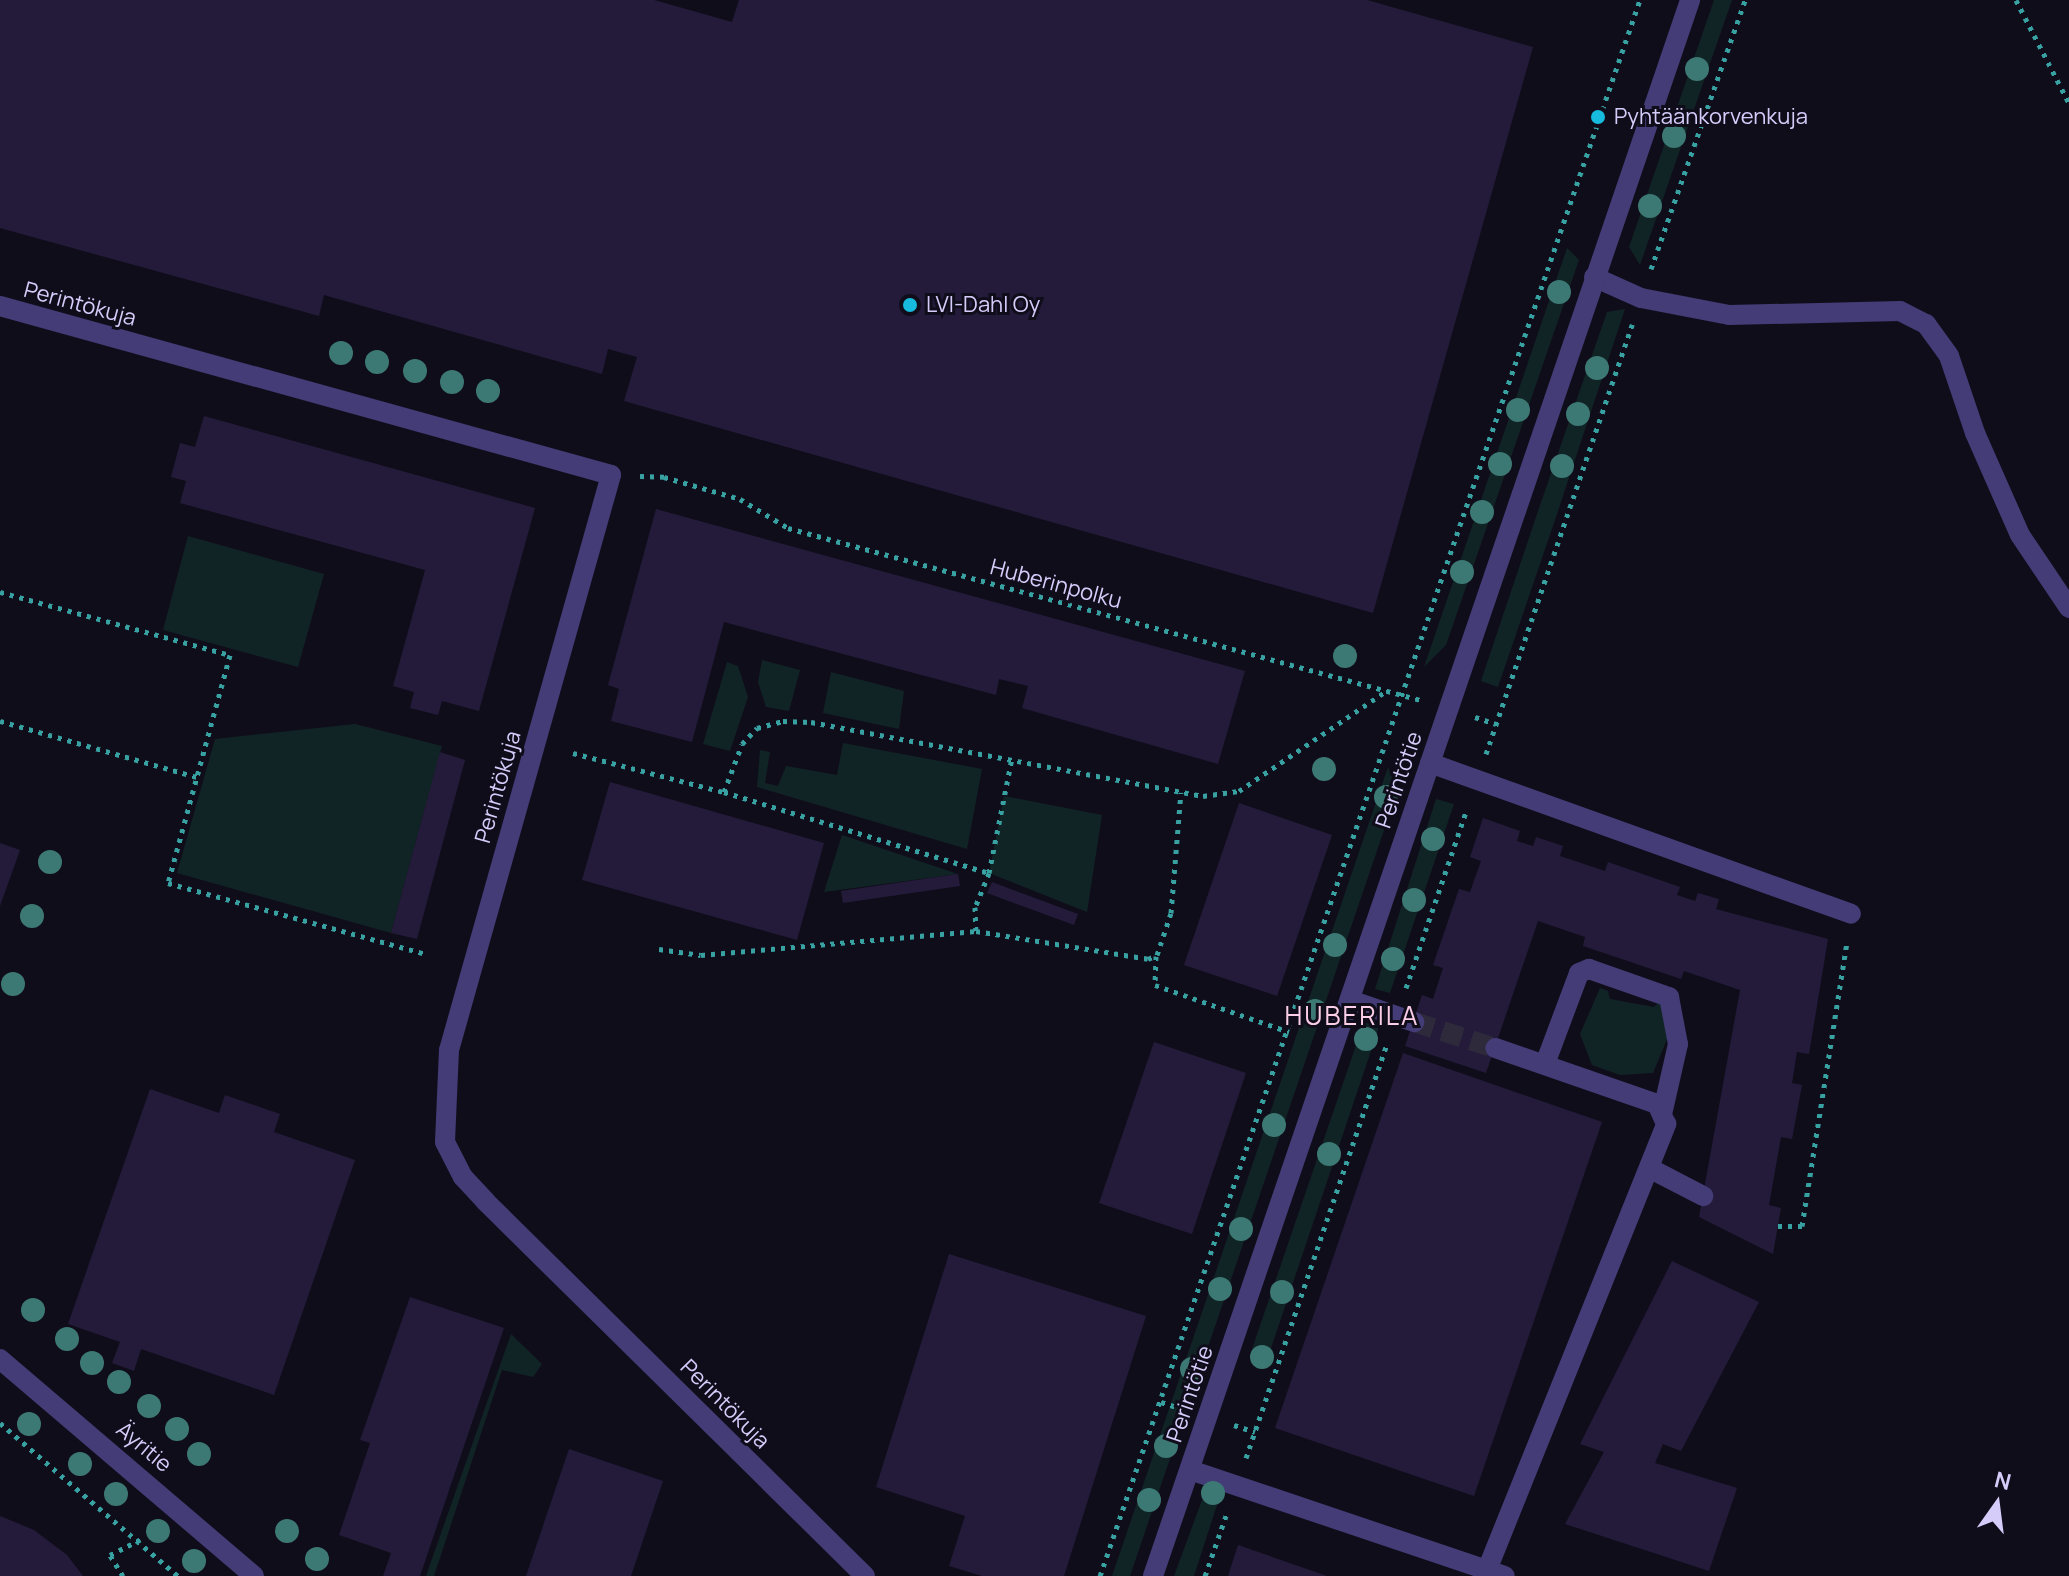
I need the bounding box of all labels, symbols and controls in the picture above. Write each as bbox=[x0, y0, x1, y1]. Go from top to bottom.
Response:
place label: Pyhtäänkorvenkuja bbox=[1614, 104, 1808, 130]
marker: Pyhtäänkorvenkuja bbox=[1589, 108, 1607, 126]
street label: Perintökuja bbox=[21, 276, 139, 332]
place label: LVI-Dahl Oy bbox=[926, 292, 1040, 318]
marker: LVI-Dahl Oy bbox=[901, 296, 919, 314]
street label: Huberinpolku bbox=[987, 554, 1125, 614]
street label: Perintökuja bbox=[469, 728, 527, 846]
street label: Perintötie bbox=[1370, 728, 1428, 832]
district label: HUBERILA bbox=[1284, 1000, 1420, 1032]
street label: Perintötie bbox=[1161, 1342, 1219, 1446]
street label: Perintökuja bbox=[675, 1354, 775, 1454]
street label: Äyritie bbox=[111, 1416, 177, 1478]
north arrow bbox=[1957, 1464, 2037, 1544]
text: N bbox=[1992, 1464, 2014, 1497]

